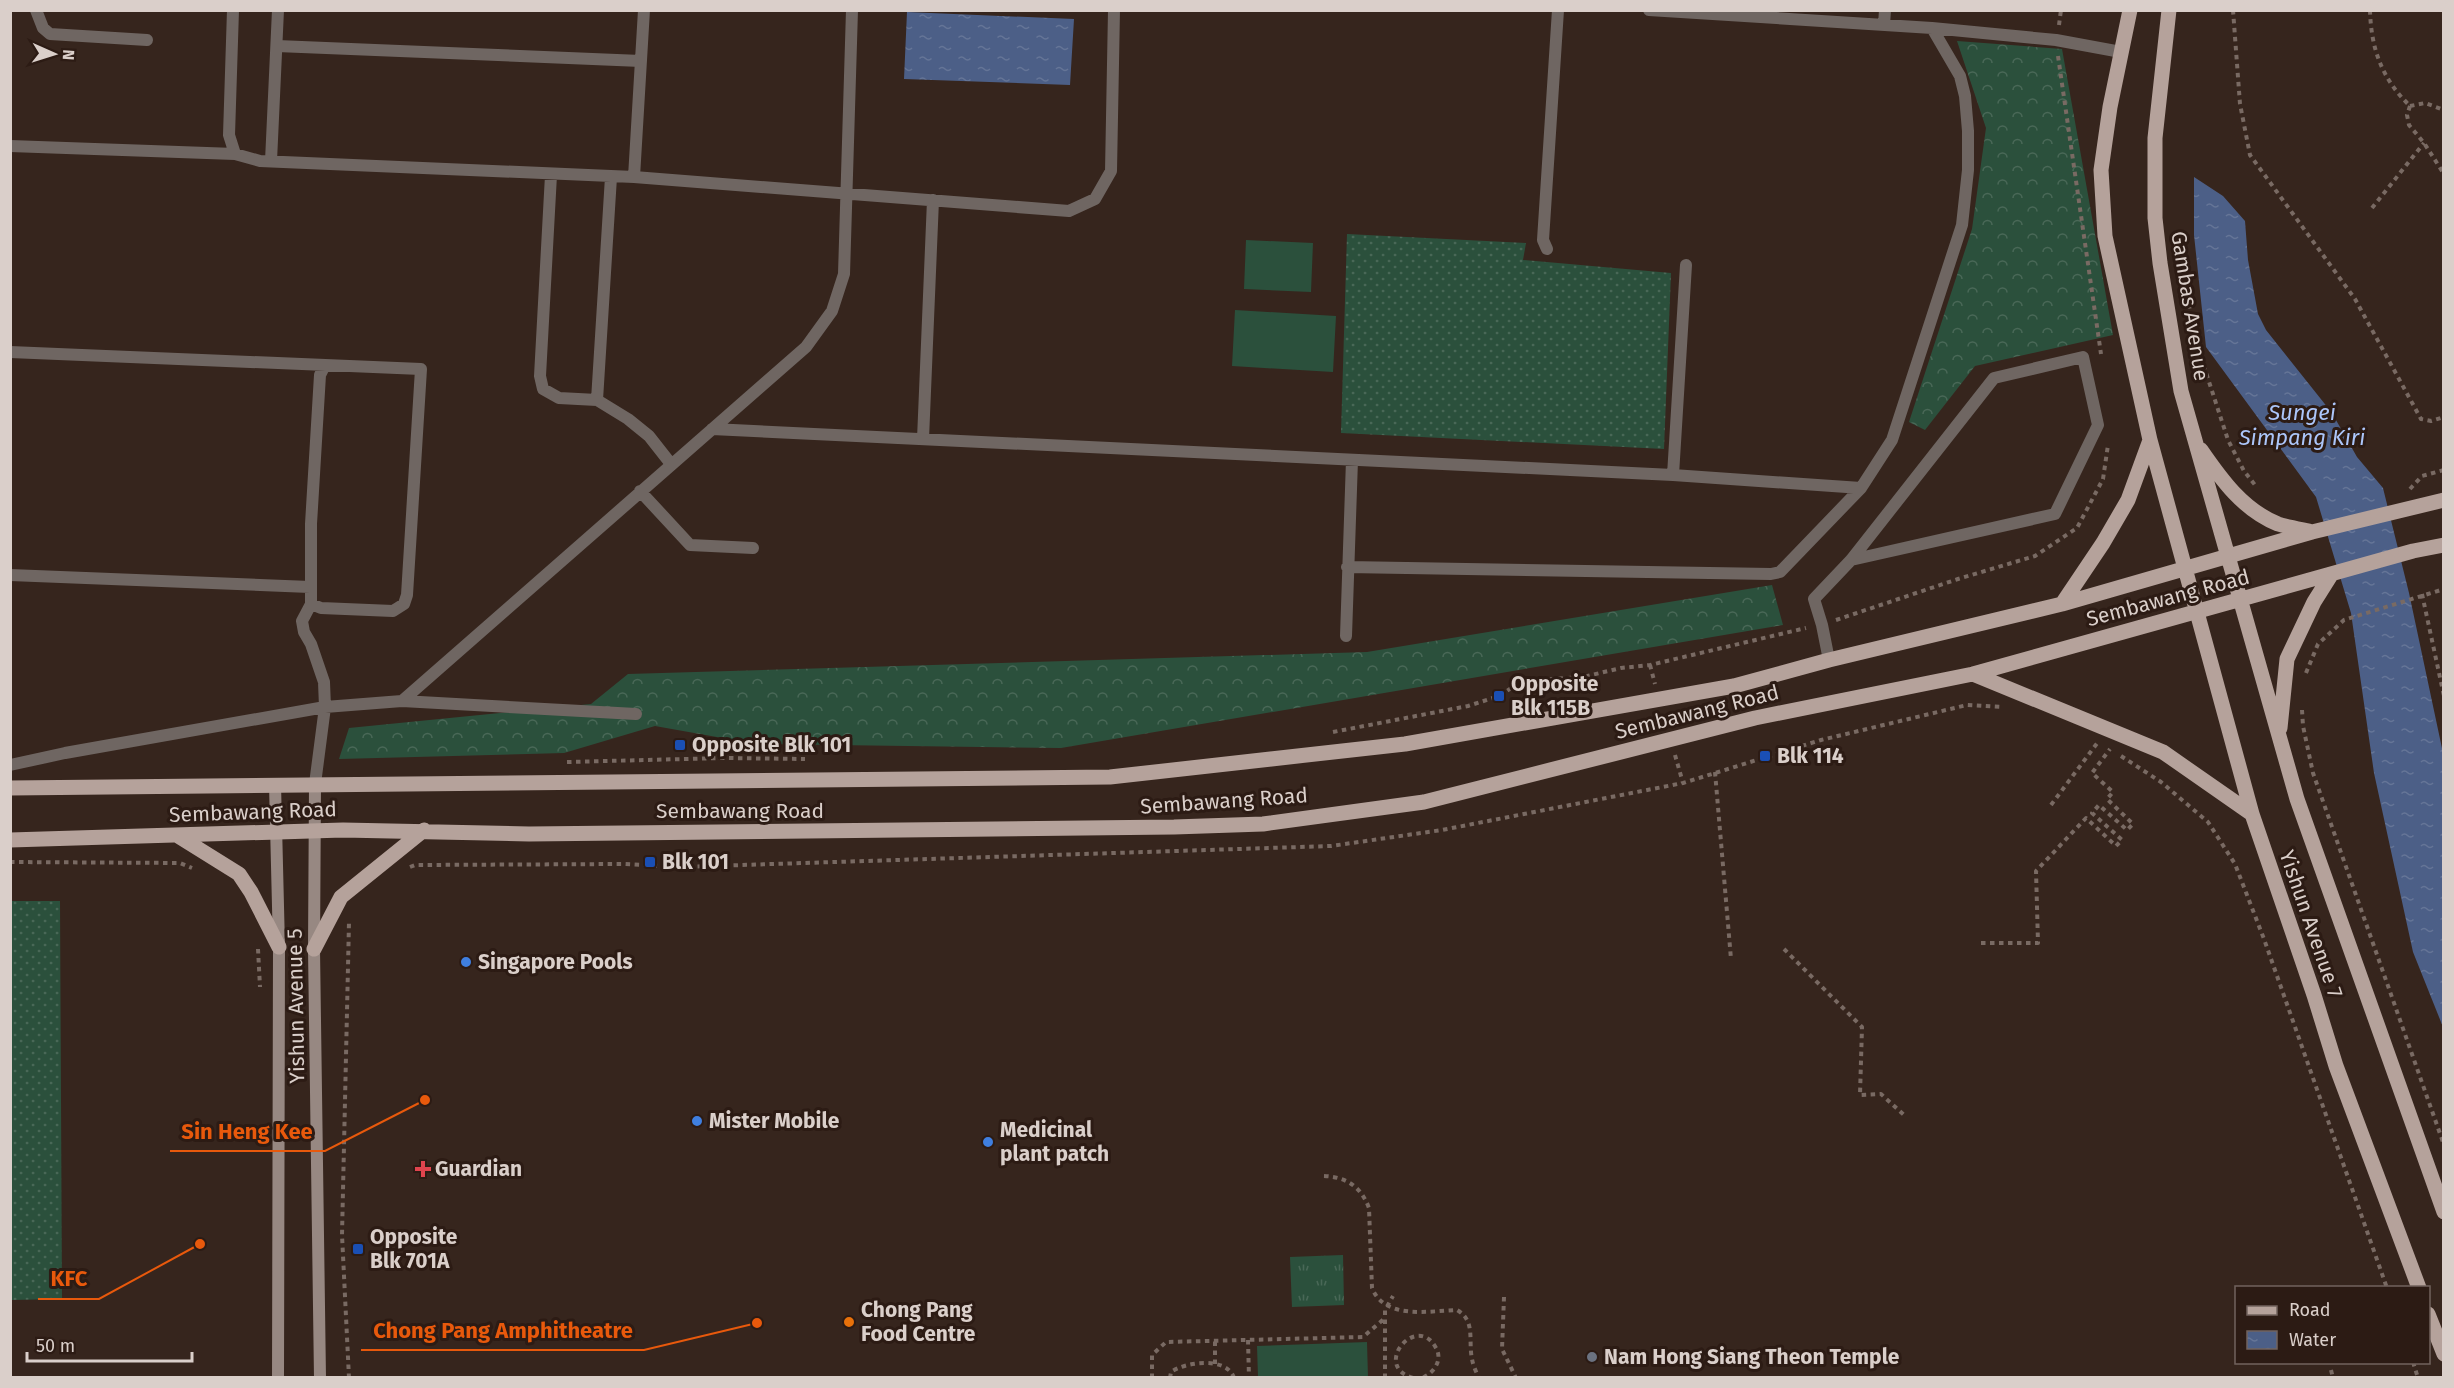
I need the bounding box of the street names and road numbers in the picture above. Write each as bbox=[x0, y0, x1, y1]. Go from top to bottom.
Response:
street label: Gambas Avenue bbox=[2165, 229, 2215, 383]
street label: Sembawang Road bbox=[2084, 564, 2252, 632]
street label: Sembawang Road bbox=[1612, 679, 1782, 745]
street label: Sembawang Road bbox=[1139, 782, 1309, 820]
street label: Sembawang Road bbox=[169, 796, 337, 828]
street label: Sembawang Road bbox=[656, 798, 824, 824]
street label: Yishun Avenue 7 bbox=[2274, 847, 2348, 1001]
street label: Yishun Avenue 5 bbox=[282, 928, 310, 1084]

